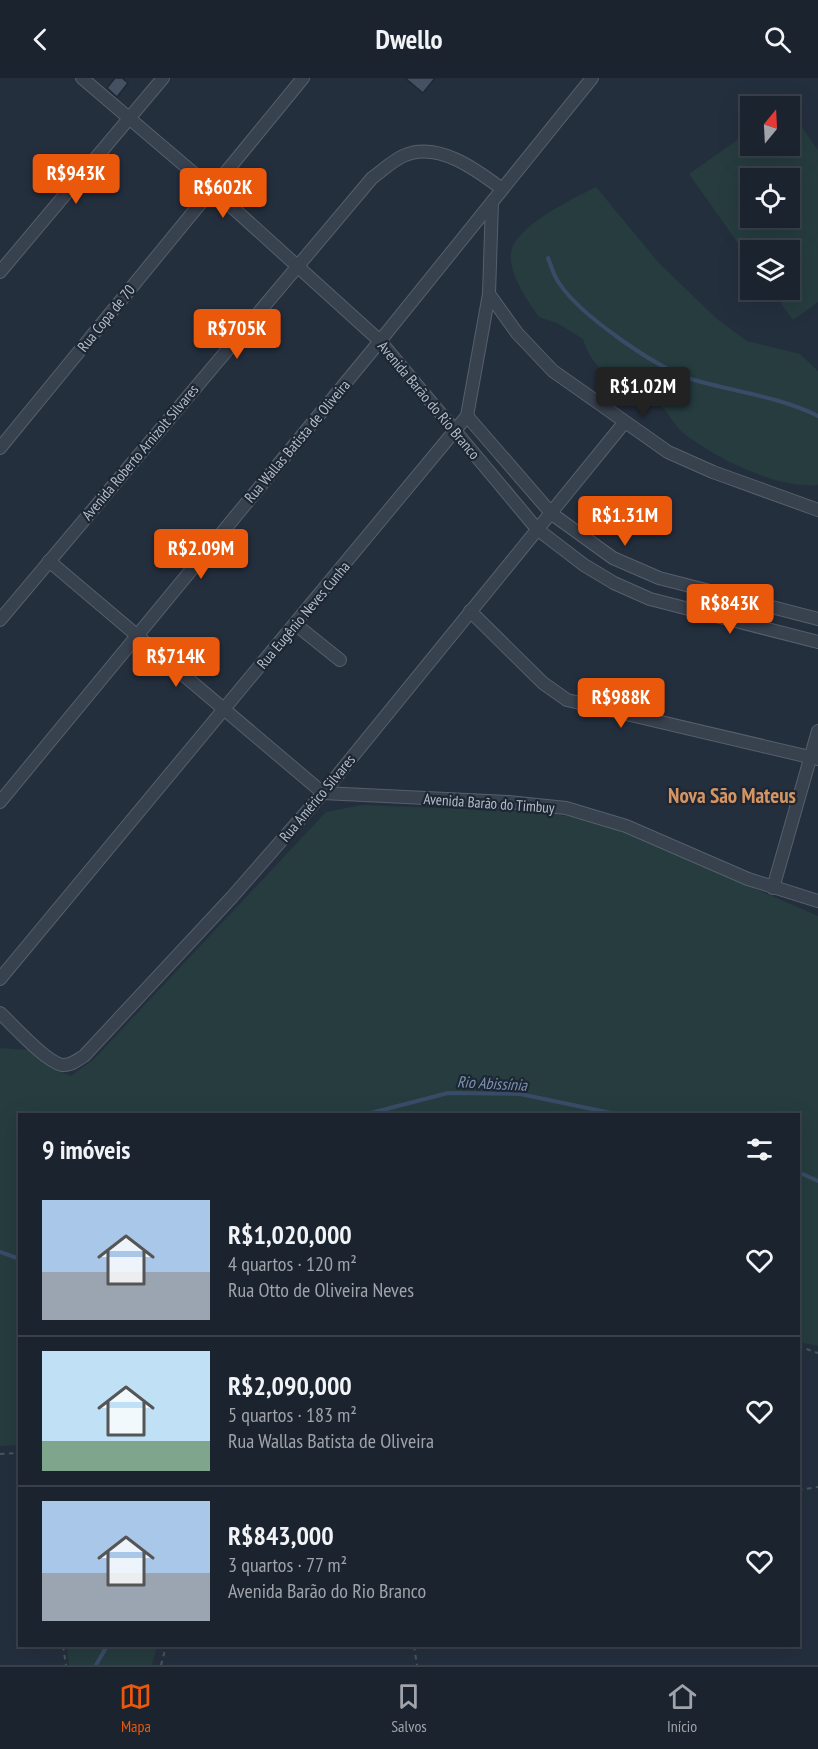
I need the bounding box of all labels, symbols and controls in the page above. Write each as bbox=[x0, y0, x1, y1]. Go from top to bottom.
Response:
text: Dwello bbox=[375, 22, 443, 56]
icon: back bbox=[24, 23, 57, 56]
icon: search bbox=[761, 23, 794, 56]
north arrow bbox=[740, 96, 800, 156]
map controls bbox=[740, 96, 800, 300]
pin: R$943K bbox=[27, 154, 125, 205]
text: R$943K bbox=[47, 160, 105, 186]
pin: R$602K bbox=[174, 168, 272, 219]
button: locate bbox=[740, 168, 800, 228]
text: R$602K bbox=[194, 174, 252, 200]
button: layers bbox=[740, 240, 800, 300]
street label: Rua Copa de 70 bbox=[73, 280, 139, 355]
pin: R$705K bbox=[188, 309, 286, 360]
text: R$705K bbox=[208, 315, 266, 341]
street label: Avenida Barão do Rio Branco bbox=[374, 337, 484, 463]
pin: R$1.02M bbox=[588, 367, 698, 418]
text: R$1.02M bbox=[610, 373, 676, 399]
street label: Rua Wallas Batista de Oliveira bbox=[240, 376, 354, 506]
street label: Avenida Roberto Arnizolt Silvares bbox=[78, 380, 202, 524]
pin: R$1.31M bbox=[570, 496, 680, 547]
text: R$1.31M bbox=[592, 502, 658, 528]
pin: R$2.09M bbox=[146, 529, 256, 580]
text: R$2.09M bbox=[168, 535, 234, 561]
street label: Rua Eugênio Neves Cunha bbox=[252, 557, 354, 673]
pin: R$843K bbox=[681, 584, 779, 635]
text: R$843K bbox=[701, 590, 759, 616]
pin: R$714K bbox=[127, 637, 225, 688]
text: R$714K bbox=[147, 643, 205, 669]
pin: R$988K bbox=[572, 678, 670, 729]
text: R$988K bbox=[592, 684, 650, 710]
street label: Rua Américo Silvares bbox=[275, 751, 359, 845]
district label: Nova São Mateus bbox=[668, 782, 796, 809]
street label: Avenida Barão do Timbuy bbox=[423, 789, 555, 817]
water label: Rio Abissínia bbox=[456, 1071, 529, 1095]
text: 9 imóveis bbox=[42, 1133, 130, 1166]
icon: filters bbox=[743, 1133, 776, 1166]
text: R$1,020,000 bbox=[228, 1218, 352, 1251]
icon: home bbox=[90, 1224, 162, 1296]
icon: heart bbox=[743, 1244, 776, 1277]
text: 4 quartos · 120 m² bbox=[228, 1251, 357, 1277]
text: Rua Otto de Oliveira Neves bbox=[228, 1277, 414, 1303]
text: R$2,090,000 bbox=[228, 1369, 352, 1402]
icon: home bbox=[90, 1375, 162, 1447]
icon: heart bbox=[743, 1395, 776, 1428]
text: 5 quartos · 183 m² bbox=[228, 1402, 357, 1428]
text: Rua Wallas Batista de Oliveira bbox=[228, 1428, 434, 1454]
text: R$843,000 bbox=[228, 1519, 334, 1552]
icon: home bbox=[90, 1525, 162, 1597]
icon: heart bbox=[743, 1545, 776, 1578]
text: 3 quartos · 77 m² bbox=[228, 1552, 347, 1578]
text: Avenida Barão do Rio Branco bbox=[228, 1578, 426, 1604]
tab: Mapa bbox=[119, 1680, 152, 1736]
tab: Salvos bbox=[391, 1680, 427, 1736]
tab: Início bbox=[666, 1680, 699, 1736]

